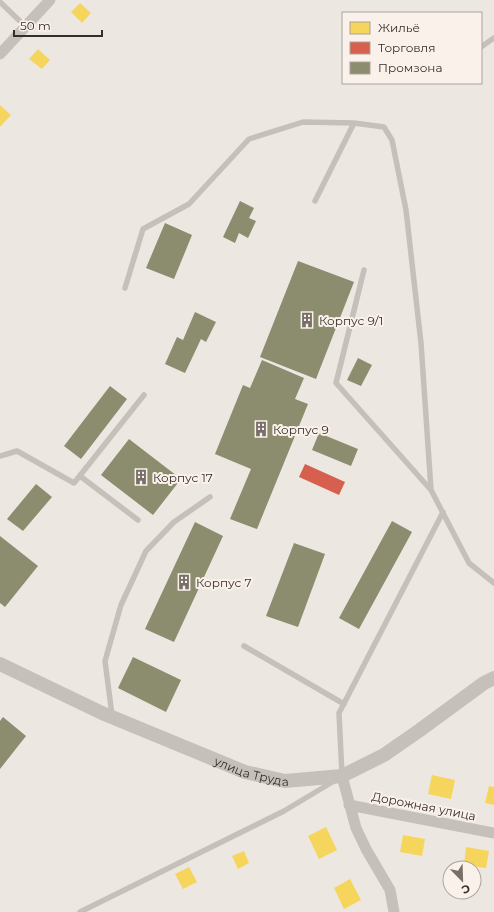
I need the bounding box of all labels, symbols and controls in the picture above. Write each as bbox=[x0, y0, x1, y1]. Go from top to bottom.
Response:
scale bar bbox=[14, 12, 102, 38]
legend bbox=[342, 12, 482, 84]
text: 50 m bbox=[20, 18, 51, 33]
text: Жильё bbox=[378, 20, 420, 35]
text: Торговля bbox=[378, 40, 435, 55]
text: Промзона bbox=[378, 60, 442, 75]
building icon: Корпус 9/1 bbox=[298, 311, 316, 329]
place label: Корпус 9/1 bbox=[319, 313, 383, 328]
building icon: Корпус 9 bbox=[252, 420, 270, 438]
place label: Корпус 9 bbox=[273, 422, 329, 437]
building icon: Корпус 17 bbox=[132, 468, 150, 486]
place label: Корпус 17 bbox=[153, 470, 213, 485]
building icon: Корпус 7 bbox=[175, 573, 193, 591]
place label: Корпус 7 bbox=[196, 575, 252, 590]
street label: улица Труда bbox=[211, 752, 289, 789]
street label: Дорожная улица bbox=[371, 789, 477, 823]
north arrow bbox=[442, 860, 482, 900]
text: С bbox=[459, 881, 472, 897]

